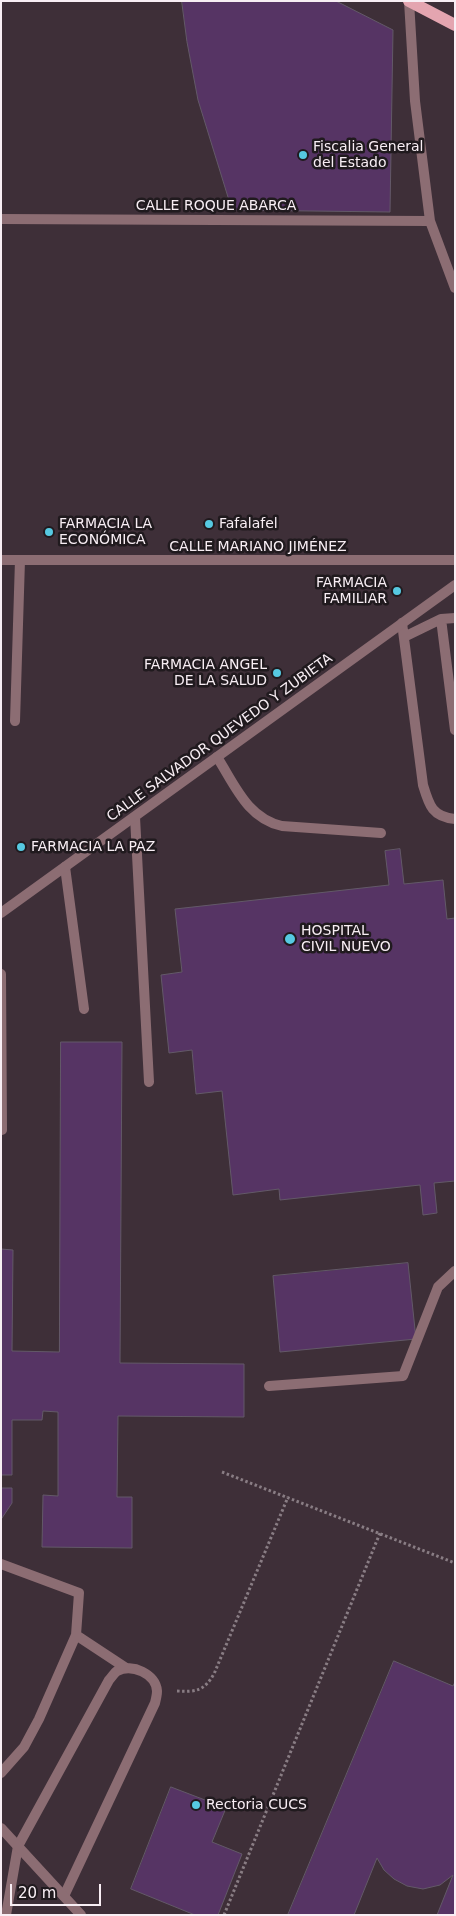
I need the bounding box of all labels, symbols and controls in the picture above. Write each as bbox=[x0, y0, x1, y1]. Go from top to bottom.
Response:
place label: Fiscalia General del Estado bbox=[313, 139, 423, 172]
marker: Fiscalia General del Estado bbox=[297, 149, 309, 161]
street label: CALLE ROQUE ABARCA bbox=[136, 198, 296, 214]
place label: FARMACIA LA ECONÓMICA bbox=[59, 516, 152, 548]
place label: Fafalafel bbox=[219, 516, 278, 532]
marker: Fafalafel bbox=[203, 518, 215, 530]
marker: FARMACIA LA ECONÓMICA bbox=[43, 526, 55, 538]
street label: CALLE MARIANO JIMÉNEZ bbox=[169, 539, 347, 555]
place label: FARMACIA FAMILIAR bbox=[316, 575, 387, 608]
marker: FARMACIA FAMILIAR bbox=[391, 585, 403, 597]
street label: CALLE SALVADOR QUEVEDO Y ZUBIETA bbox=[104, 650, 336, 826]
place label: FARMACIA ANGEL DE LA SALUD bbox=[144, 657, 267, 690]
marker: FARMACIA ANGEL DE LA SALUD bbox=[271, 667, 283, 679]
place label: FARMACIA LA PAZ bbox=[31, 839, 155, 855]
marker: FARMACIA LA PAZ bbox=[15, 841, 27, 853]
place label: HOSPITAL CIVIL NUEVO bbox=[301, 923, 391, 956]
marker: HOSPITAL CIVIL NUEVO bbox=[283, 932, 297, 946]
place label: Rectoria CUCS bbox=[206, 1797, 307, 1813]
marker: Rectoria CUCS bbox=[190, 1799, 202, 1811]
scale bar bbox=[12, 1874, 104, 1906]
text: 20 m bbox=[18, 1884, 56, 1902]

